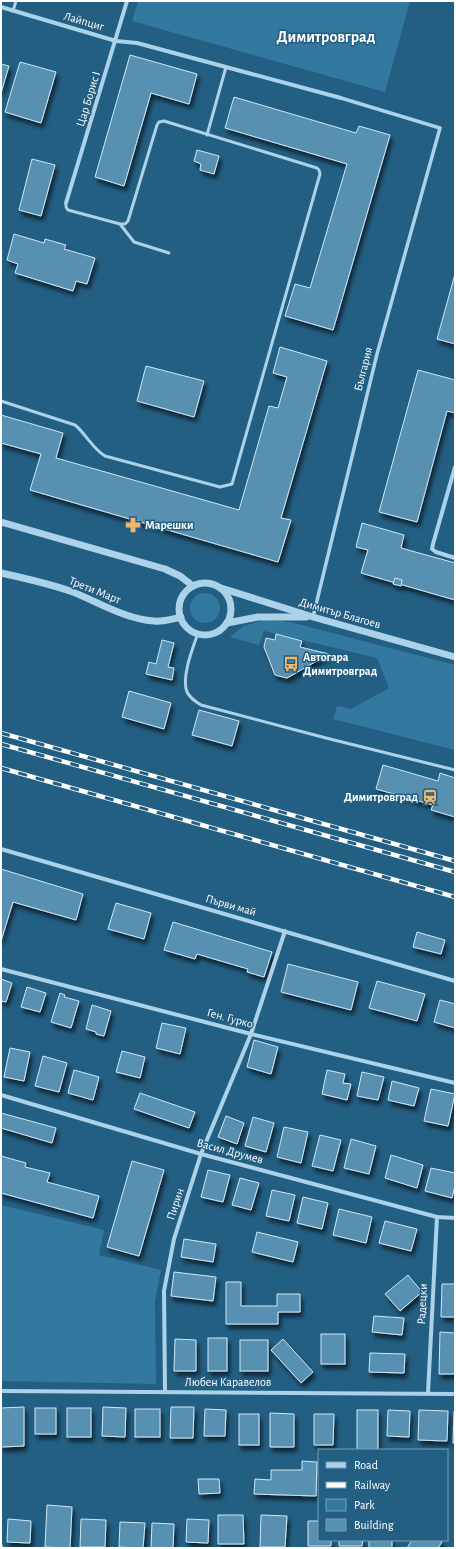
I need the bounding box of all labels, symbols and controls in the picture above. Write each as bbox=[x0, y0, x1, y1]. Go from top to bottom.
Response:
street label: Лайпциг bbox=[62, 10, 106, 33]
district label: Димитровград bbox=[277, 29, 376, 45]
street label: Цар Борис I bbox=[74, 70, 102, 128]
street label: България bbox=[352, 346, 374, 392]
pharmacy icon: Марешки bbox=[124, 516, 142, 534]
place label: Марешки bbox=[145, 519, 194, 531]
street label: Трети Март bbox=[67, 574, 123, 606]
street label: Димитър Благоев bbox=[298, 596, 382, 630]
place label: Автогара Димитровград bbox=[303, 651, 378, 677]
bus stop icon: Автогара Димитровград bbox=[282, 655, 300, 673]
station icon: Димитровград bbox=[421, 788, 439, 806]
place label: Димитровград bbox=[344, 791, 418, 803]
street label: Първи май bbox=[204, 892, 258, 918]
street label: Ген. Гурко bbox=[205, 1006, 255, 1031]
street label: Васил Друмев bbox=[195, 1136, 265, 1167]
street label: Пирин bbox=[164, 1187, 186, 1221]
street label: Радецки bbox=[415, 1283, 429, 1325]
street label: Любен Каравелов bbox=[185, 1376, 272, 1388]
legend bbox=[318, 1449, 448, 1541]
text: Road bbox=[354, 1459, 378, 1471]
text: Railway bbox=[354, 1479, 390, 1492]
text: Park bbox=[354, 1499, 375, 1511]
text: Building bbox=[354, 1519, 394, 1531]

